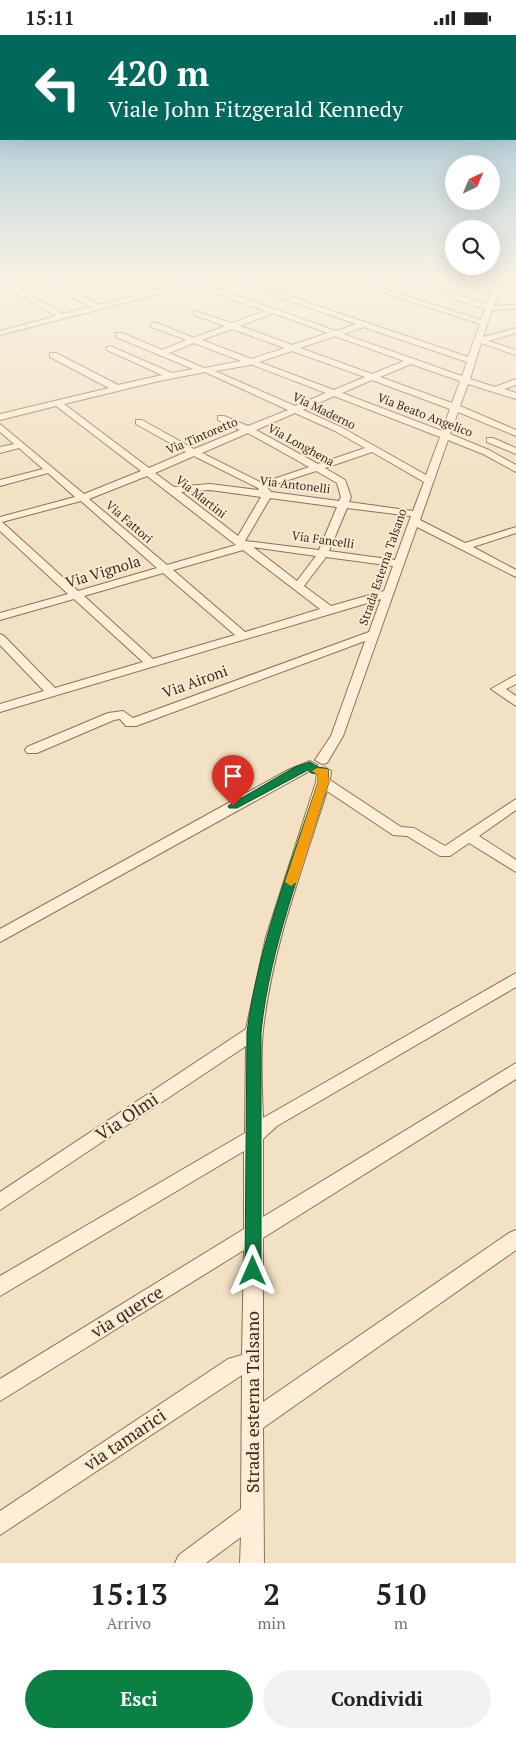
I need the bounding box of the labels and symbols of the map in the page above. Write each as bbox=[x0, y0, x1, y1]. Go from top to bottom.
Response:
north arrow bbox=[445, 155, 500, 210]
street label: Via Maderno bbox=[290, 389, 359, 432]
street label: Via Beato Angelico bbox=[375, 389, 475, 440]
street label: Via Tintoretto bbox=[164, 414, 240, 457]
street label: Via Longhena bbox=[265, 420, 337, 469]
street label: Via Martini bbox=[173, 472, 230, 521]
street label: Via Antonelli bbox=[259, 473, 332, 496]
street label: Via Fattori bbox=[103, 497, 156, 546]
street label: Strada Esterna Talsano bbox=[356, 506, 410, 627]
street label: Via Fancelli bbox=[291, 528, 356, 551]
street label: Via Vignola bbox=[63, 550, 143, 592]
street label: Via Aironi bbox=[159, 660, 230, 702]
pin bbox=[212, 755, 254, 806]
street label: Via Olmi bbox=[90, 1086, 163, 1146]
position arrow bbox=[226, 1244, 278, 1296]
street label: via querce bbox=[85, 1279, 167, 1343]
street label: Strada esterna Talsano bbox=[240, 1311, 264, 1493]
street label: via tamarici bbox=[78, 1403, 170, 1476]

